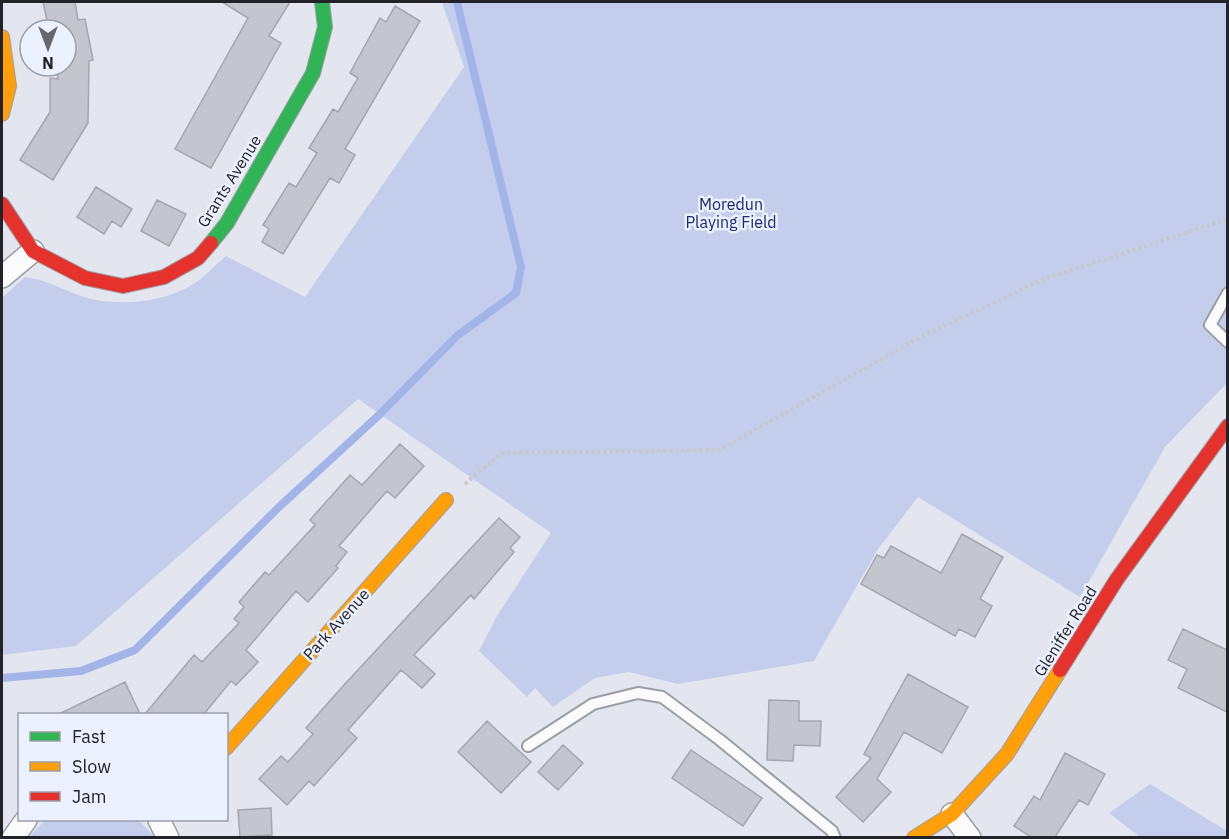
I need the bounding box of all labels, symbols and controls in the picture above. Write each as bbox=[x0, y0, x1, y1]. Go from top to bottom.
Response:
north arrow bbox=[18, 18, 78, 78]
text: N bbox=[42, 53, 54, 73]
street label: Grants Avenue bbox=[193, 131, 265, 231]
park label: Moredun Playing Field bbox=[685, 194, 777, 232]
street label: Gleniffer Road bbox=[1029, 582, 1101, 680]
street label: Park Avenue bbox=[299, 584, 374, 664]
legend bbox=[18, 713, 228, 821]
text: Fast bbox=[72, 725, 106, 748]
text: Slow bbox=[72, 755, 111, 778]
text: Jam bbox=[72, 785, 107, 808]

